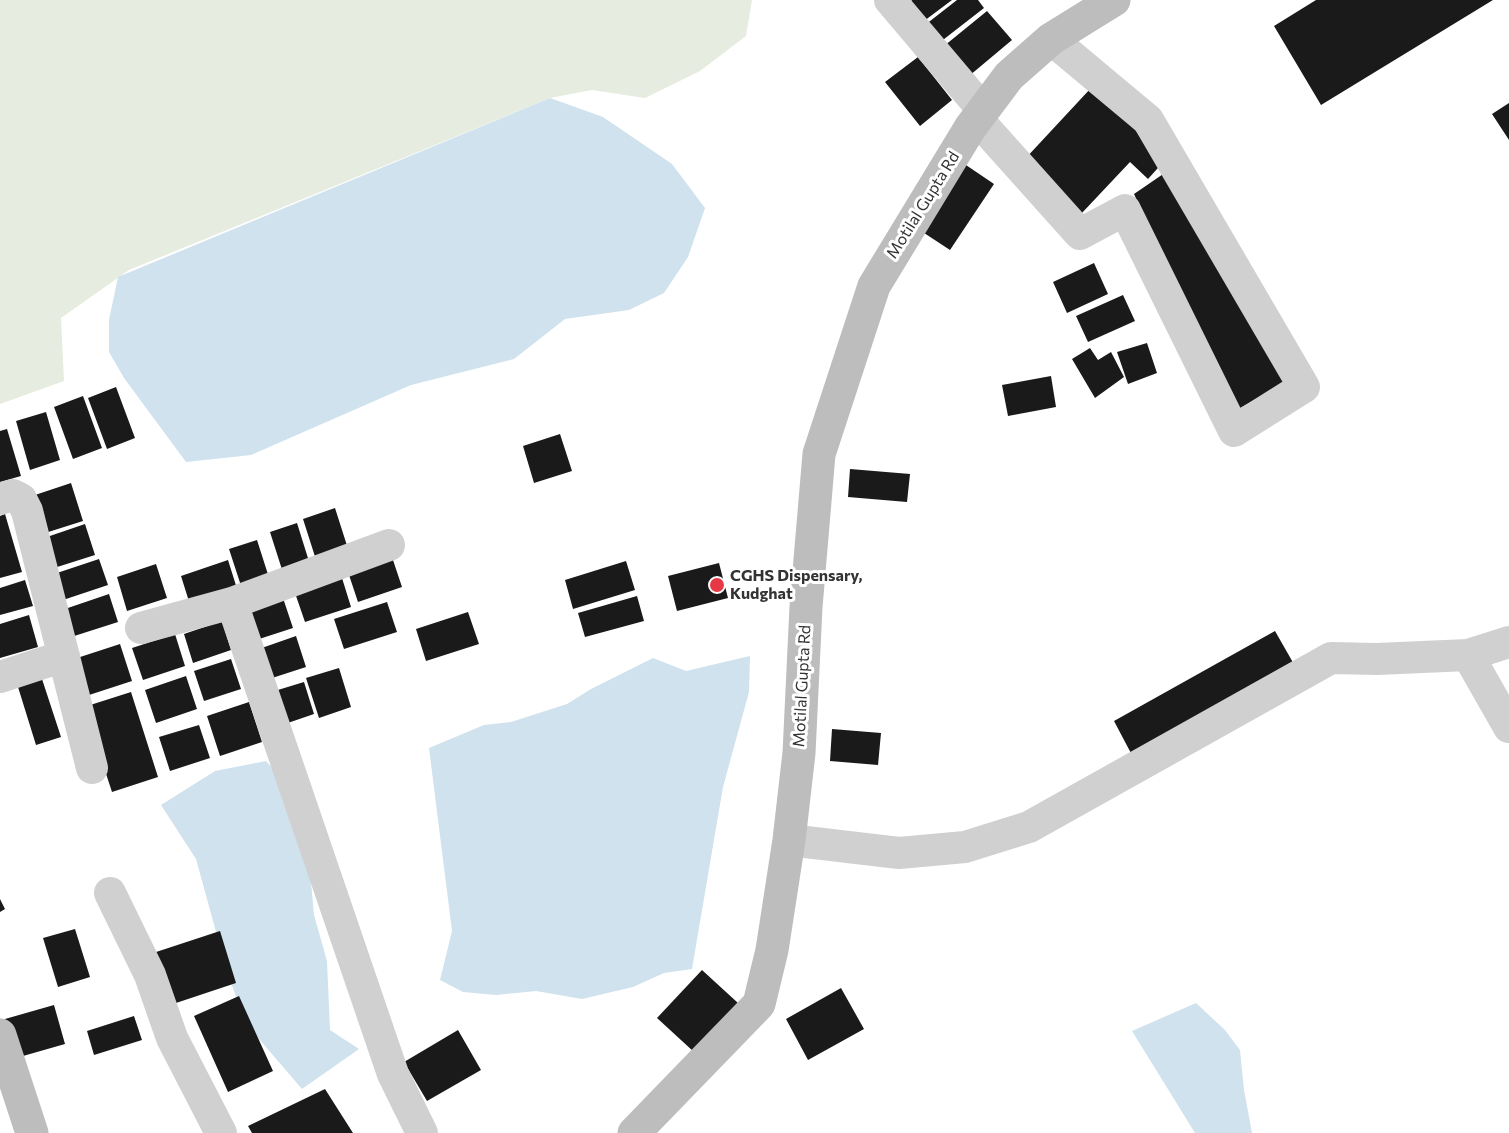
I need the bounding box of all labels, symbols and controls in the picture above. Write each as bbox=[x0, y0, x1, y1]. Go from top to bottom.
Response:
street label: Motilal Gupta Rd bbox=[882, 148, 964, 262]
place label: CGHS Dispensary, Kudghat bbox=[730, 566, 862, 604]
marker: CGHS Dispensary, Kudghat bbox=[708, 576, 726, 594]
street label: Motilal Gupta Rd bbox=[789, 624, 815, 748]

